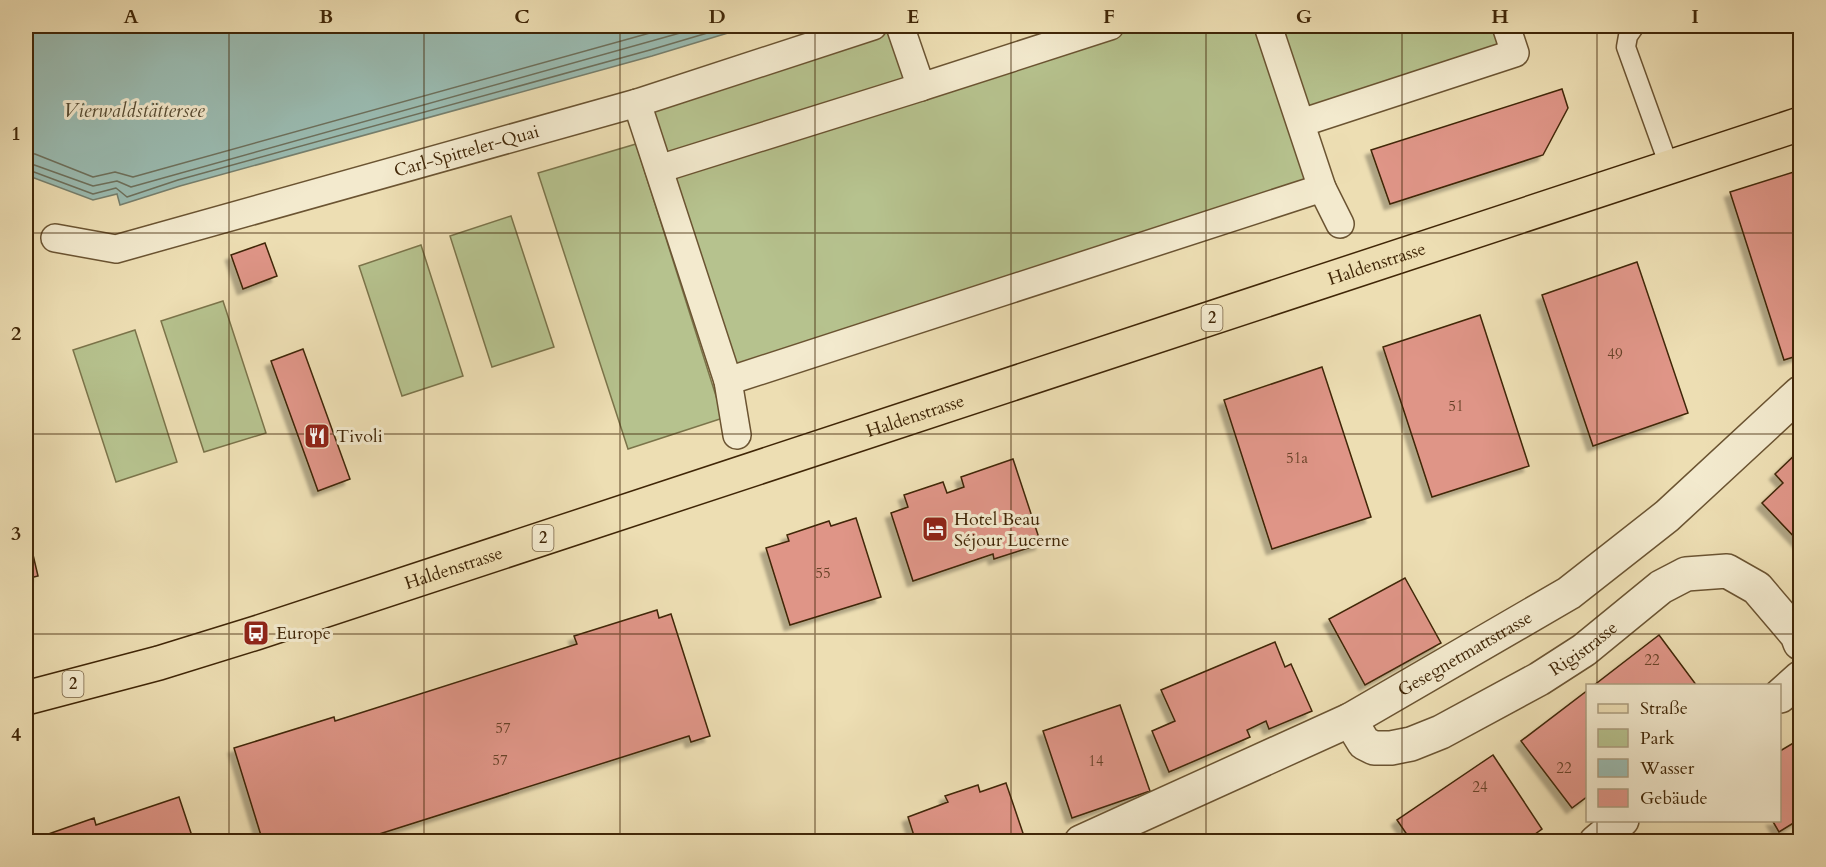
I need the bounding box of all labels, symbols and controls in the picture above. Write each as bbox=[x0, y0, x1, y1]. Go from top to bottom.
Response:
text: A bbox=[123, 3, 139, 30]
text: B bbox=[319, 3, 333, 30]
text: C bbox=[514, 3, 530, 30]
text: D bbox=[708, 3, 726, 30]
text: E bbox=[907, 3, 919, 30]
text: F bbox=[1103, 3, 1115, 30]
text: G bbox=[1296, 3, 1312, 30]
text: H bbox=[1491, 3, 1509, 30]
text: I bbox=[1691, 3, 1699, 30]
water label: Vierwaldstättersee bbox=[63, 97, 205, 124]
street label: Carl-Spitteler-Quai bbox=[391, 119, 542, 183]
text: 1 bbox=[11, 120, 21, 147]
street label: Haldenstrasse bbox=[1324, 236, 1429, 291]
road number: 2 bbox=[1202, 305, 1222, 331]
text: 2 bbox=[11, 320, 21, 347]
house number: 49 bbox=[1607, 344, 1623, 364]
street label: Haldenstrasse bbox=[863, 388, 967, 444]
house number: 51 bbox=[1448, 396, 1464, 416]
restaurant icon: Tivoli bbox=[302, 421, 332, 451]
place label: Tivoli bbox=[336, 424, 383, 449]
house number: 51a bbox=[1286, 448, 1308, 468]
place label: Hotel Beau Séjour Lucerne bbox=[954, 507, 1069, 553]
hotel icon: Hotel Beau Séjour Lucerne bbox=[920, 514, 950, 544]
text: 3 bbox=[11, 520, 21, 547]
road number: 2 bbox=[532, 525, 554, 551]
street label: Haldenstrasse bbox=[401, 540, 506, 596]
house number: 55 bbox=[815, 563, 831, 583]
street label: Gesegnetmattstrasse bbox=[1393, 605, 1537, 702]
street label: Rigistrasse bbox=[1544, 615, 1623, 682]
bus stop icon: Europe bbox=[241, 618, 271, 648]
place label: Europe bbox=[276, 621, 331, 646]
house number: 22 bbox=[1644, 650, 1660, 670]
road number: 2 bbox=[62, 671, 84, 697]
legend bbox=[1586, 684, 1781, 822]
text: Straße bbox=[1640, 696, 1688, 721]
house number: 57 bbox=[495, 718, 511, 738]
text: 4 bbox=[11, 721, 21, 748]
text: Park bbox=[1640, 726, 1675, 751]
house number: 57 bbox=[492, 750, 508, 770]
house number: 14 bbox=[1088, 751, 1104, 771]
text: Wasser bbox=[1639, 756, 1695, 781]
house number: 22 bbox=[1556, 758, 1572, 778]
house number: 24 bbox=[1472, 777, 1488, 797]
text: Gebäude bbox=[1640, 786, 1708, 811]

